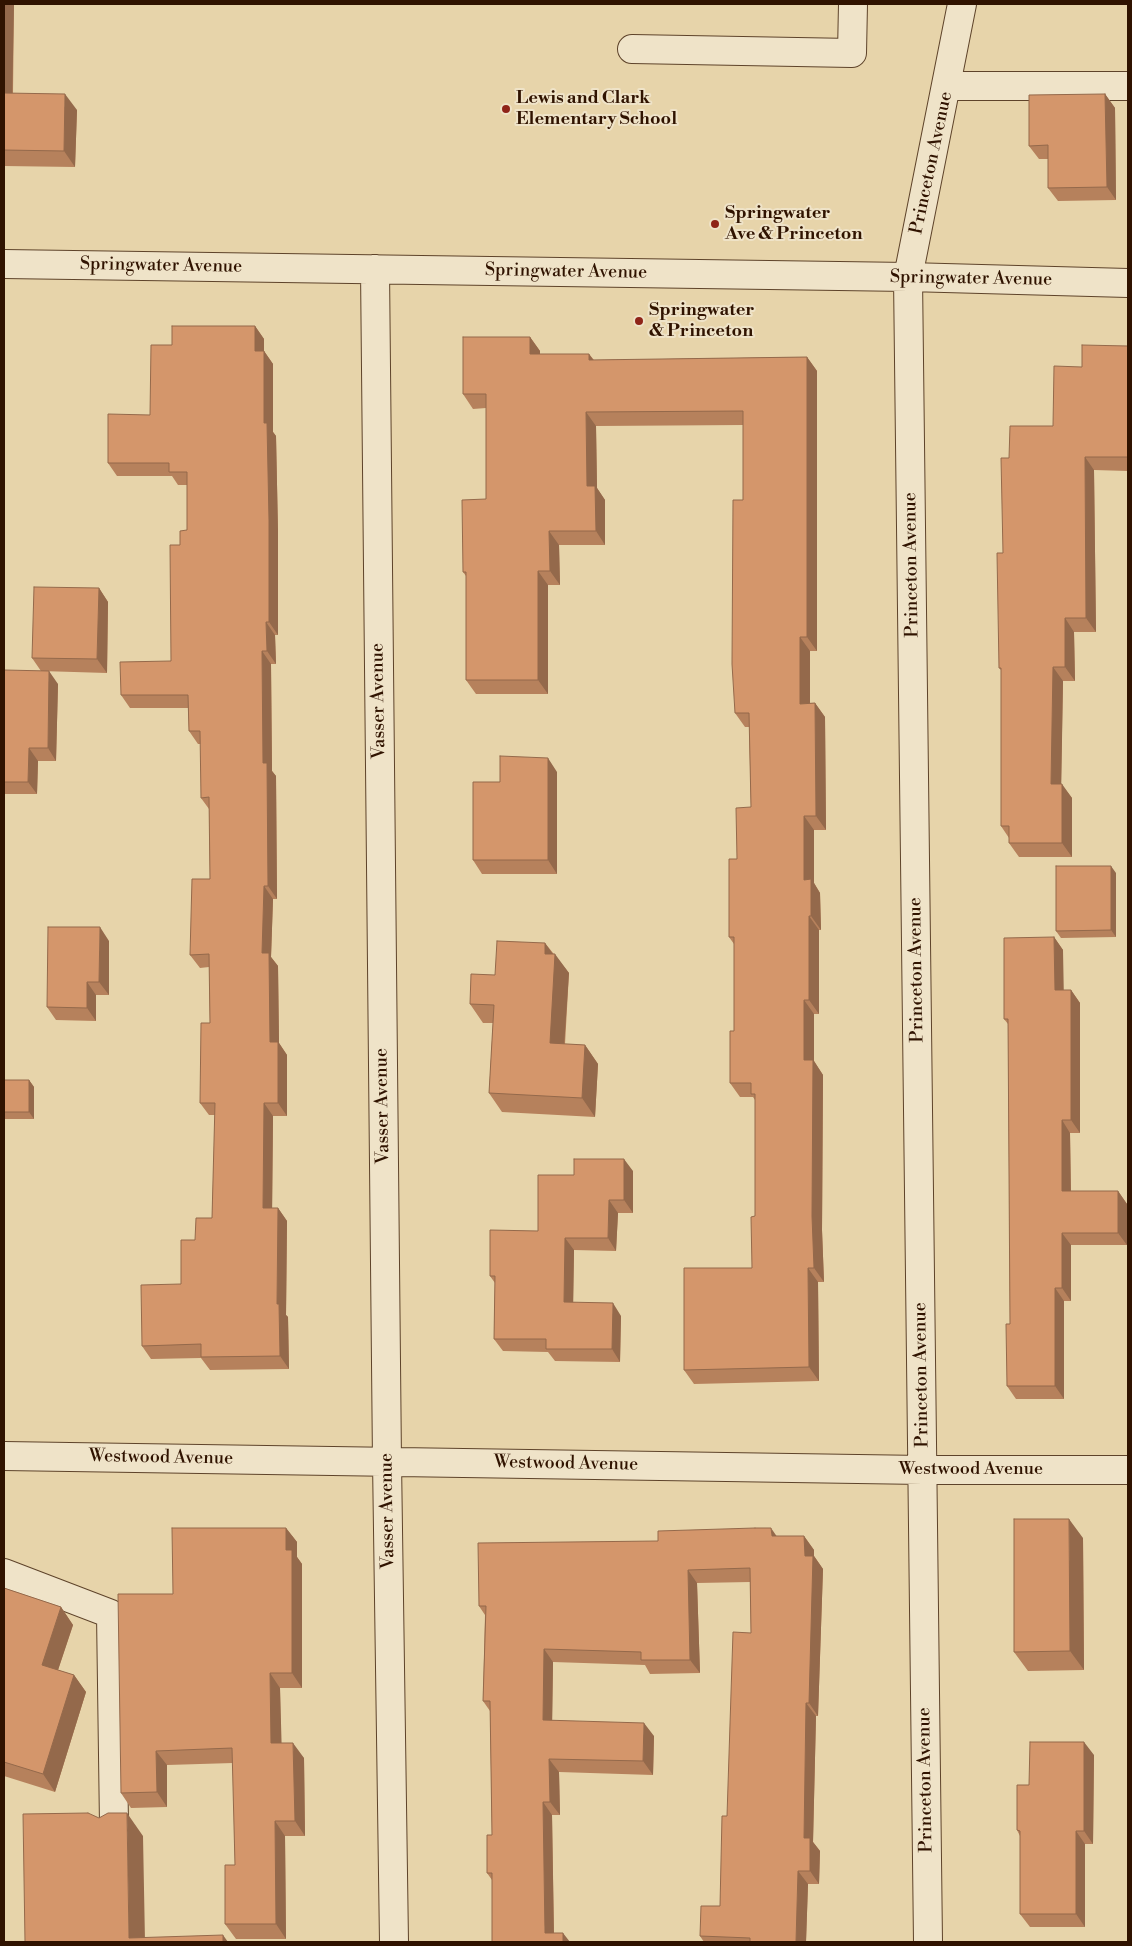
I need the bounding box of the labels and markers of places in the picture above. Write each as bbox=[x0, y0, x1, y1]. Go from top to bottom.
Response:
place label: Lewis and Clark Elementary School bbox=[516, 88, 677, 130]
marker: Lewis and Clark Elementary School bbox=[500, 103, 512, 115]
place label: Springwater Ave & Princeton bbox=[725, 203, 863, 245]
marker: Springwater Ave & Princeton bbox=[709, 218, 721, 230]
place label: Springwater & Princeton bbox=[649, 300, 754, 342]
marker: Springwater & Princeton bbox=[633, 315, 645, 327]

